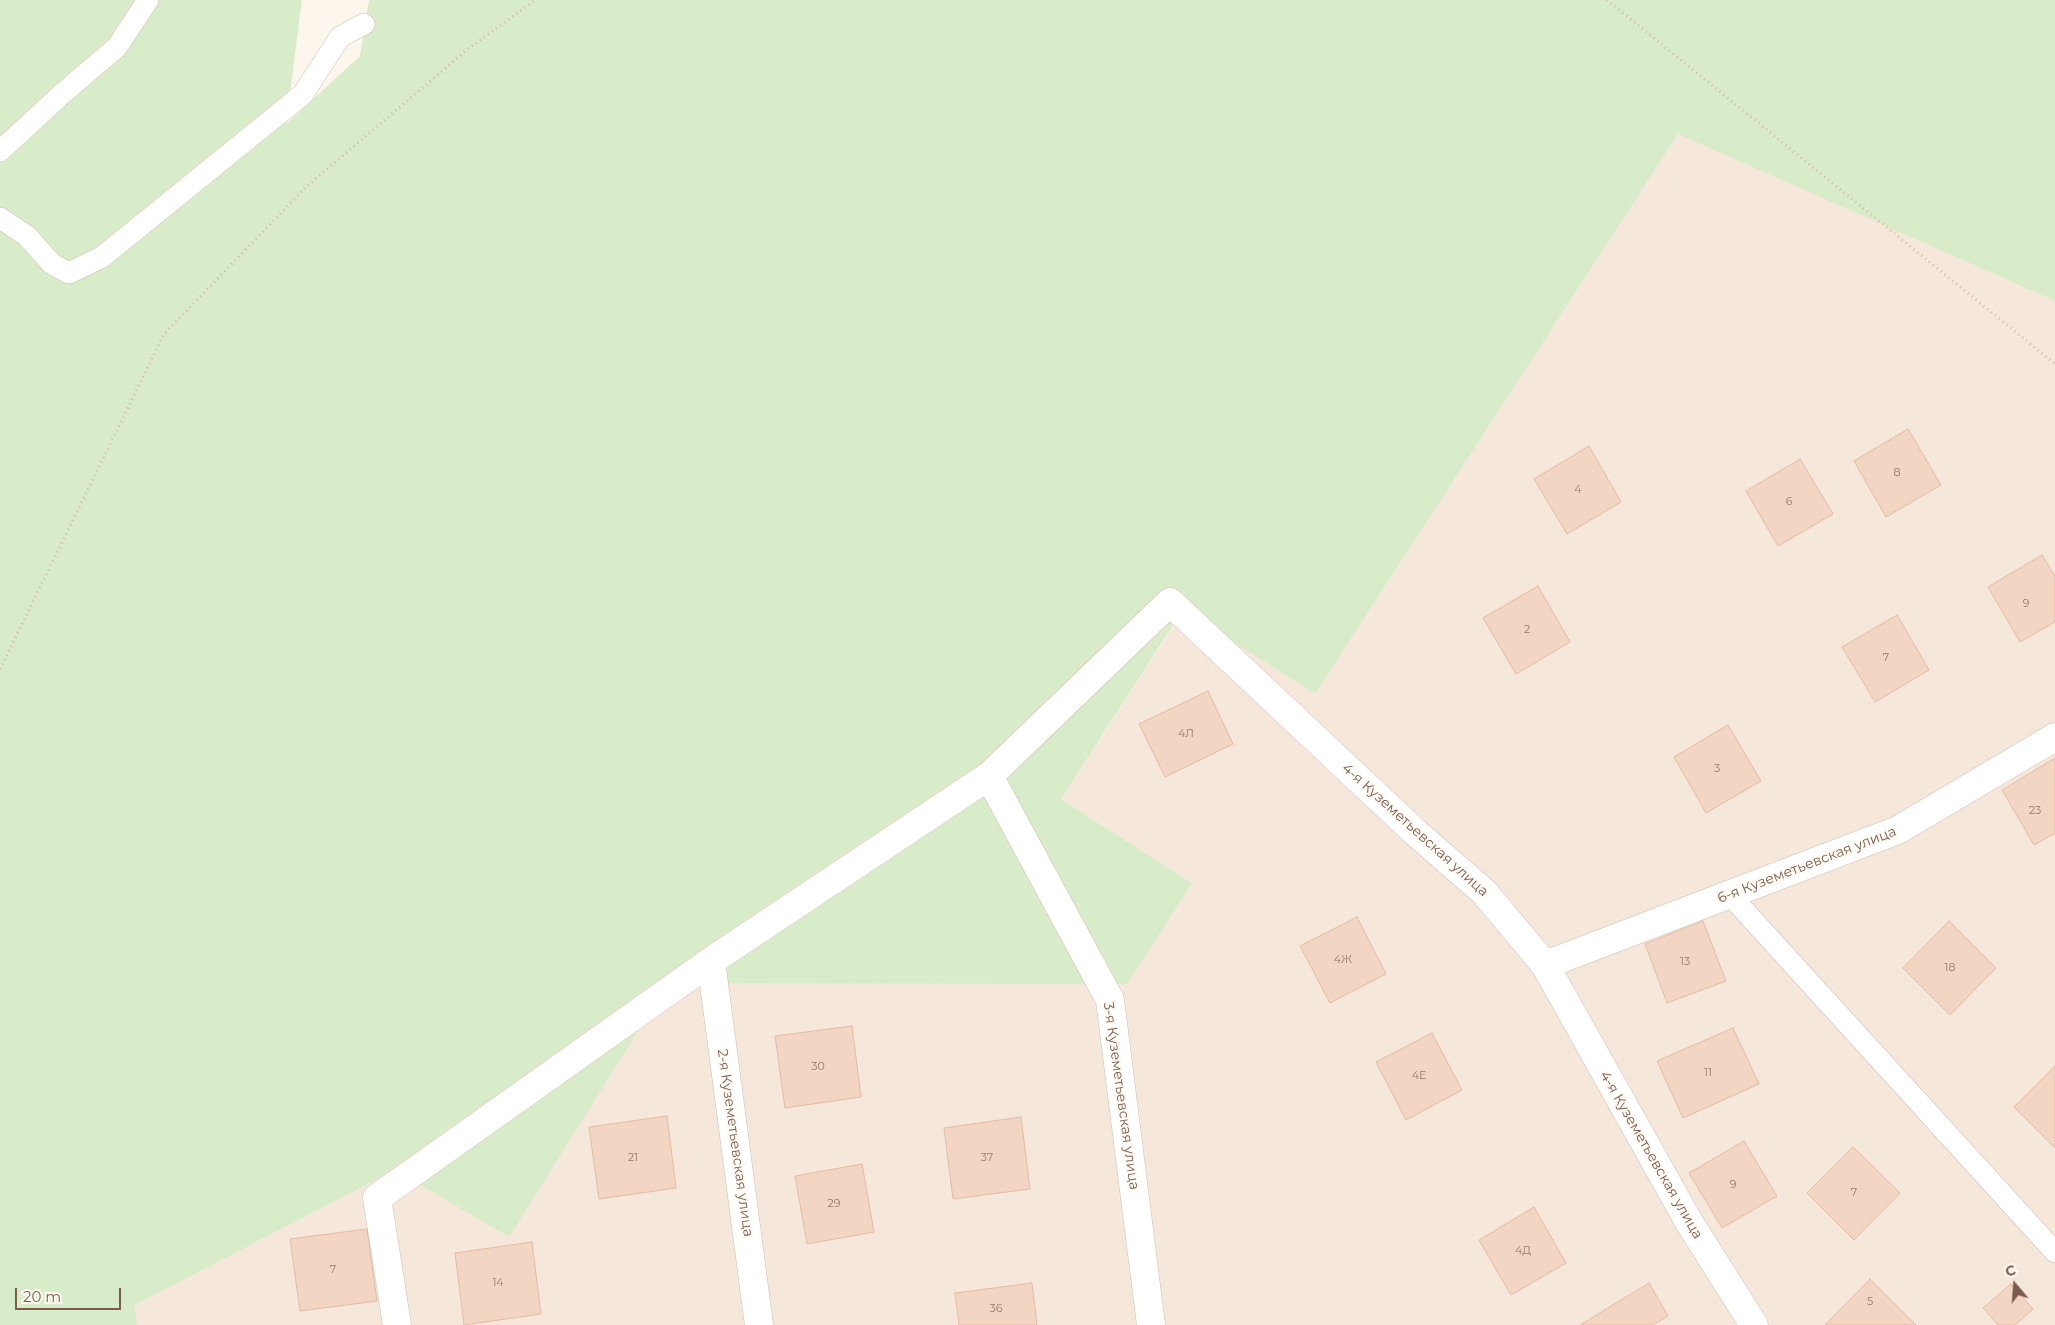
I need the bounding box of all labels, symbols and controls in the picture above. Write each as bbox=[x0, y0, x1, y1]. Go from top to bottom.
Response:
house number: 8 bbox=[1893, 466, 1901, 480]
house number: 4 bbox=[1574, 483, 1582, 497]
house number: 6 bbox=[1786, 495, 1792, 509]
house number: 9 bbox=[2023, 597, 2029, 611]
house number: 2 bbox=[1524, 623, 1530, 637]
house number: 7 bbox=[1883, 651, 1889, 665]
house number: 4Л bbox=[1178, 727, 1194, 741]
street label: 4-я Куземетьевская улица bbox=[1338, 760, 1492, 900]
house number: 3 bbox=[1714, 762, 1720, 776]
house number: 23 bbox=[2029, 804, 2041, 818]
street label: 6-я Куземетьевская улица bbox=[1715, 823, 1899, 907]
house number: 4Ж bbox=[1334, 953, 1352, 967]
house number: 13 bbox=[1680, 955, 1690, 969]
house number: 18 bbox=[1945, 961, 1955, 975]
street label: 3-я Куземетьевская улица bbox=[1099, 1001, 1143, 1191]
street label: 2-я Куземетьевская улица bbox=[714, 1048, 756, 1238]
house number: 30 bbox=[811, 1060, 825, 1074]
house number: 11 bbox=[1704, 1066, 1712, 1080]
street label: 4-я Куземетьевская улица bbox=[1596, 1068, 1706, 1242]
house number: 4Е bbox=[1412, 1069, 1426, 1083]
house number: 21 bbox=[628, 1151, 638, 1165]
house number: 37 bbox=[981, 1151, 993, 1165]
house number: 9 bbox=[1730, 1178, 1736, 1192]
house number: 7 bbox=[1851, 1186, 1857, 1200]
house number: 29 bbox=[828, 1197, 840, 1211]
house number: 4Д bbox=[1515, 1244, 1531, 1258]
north arrow bbox=[1990, 1260, 2040, 1310]
text: С bbox=[2003, 1261, 2018, 1281]
house number: 7 bbox=[330, 1263, 336, 1277]
house number: 14 bbox=[492, 1276, 504, 1290]
scale bar bbox=[18, 1278, 124, 1310]
text: 20 m bbox=[23, 1287, 61, 1306]
house number: 5 bbox=[1867, 1295, 1873, 1309]
house number: 36 bbox=[990, 1302, 1002, 1316]

